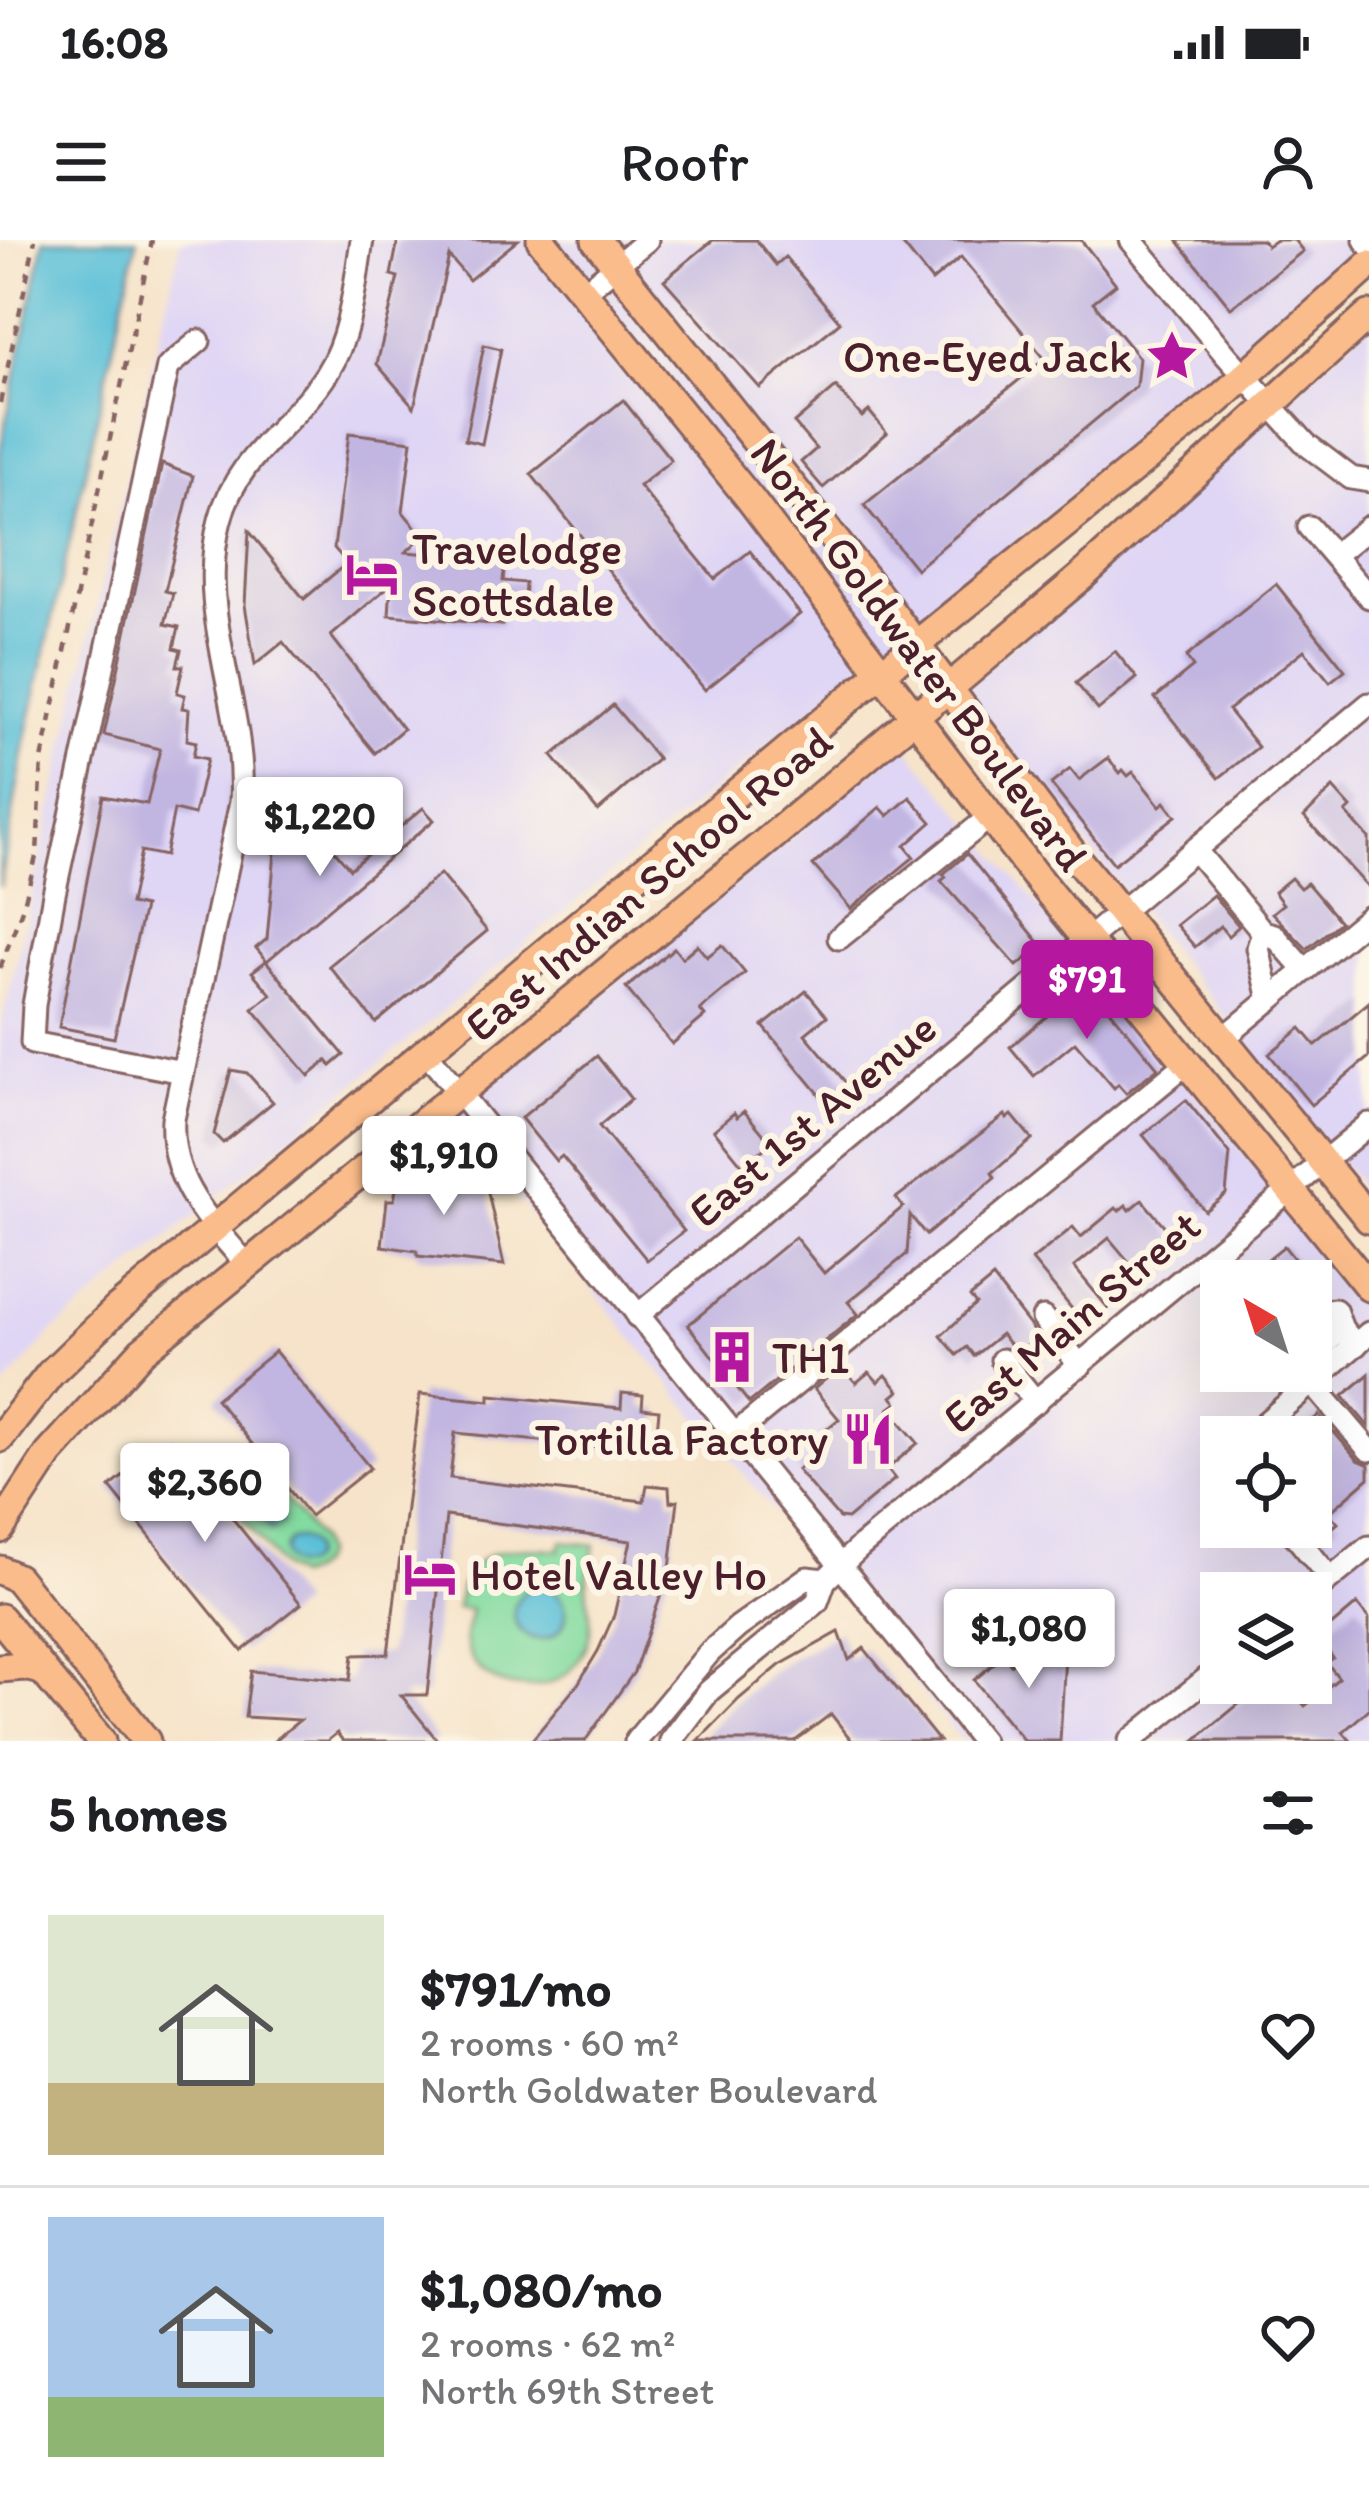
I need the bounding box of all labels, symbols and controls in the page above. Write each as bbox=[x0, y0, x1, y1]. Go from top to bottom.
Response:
text: 16:08 bbox=[60, 15, 168, 69]
icon: menu bbox=[48, 129, 114, 195]
icon: person bbox=[1255, 129, 1321, 195]
text: Roofr bbox=[620, 130, 749, 195]
place icon: One-Eyed Jack bbox=[1143, 327, 1201, 385]
place label: One-Eyed Jack bbox=[843, 329, 1132, 383]
street label: North Goldwater Boulevard bbox=[740, 427, 1100, 881]
place label: Travelodge Scottsdale bbox=[412, 521, 622, 627]
hotel icon: Travelodge Scottsdale bbox=[343, 545, 401, 603]
street label: East Indian School Road bbox=[454, 714, 842, 1052]
pin: $1,220 bbox=[222, 777, 418, 879]
text: $1,220 bbox=[264, 792, 376, 839]
pin: $791 bbox=[1016, 940, 1158, 1042]
text: $791 bbox=[1048, 955, 1126, 1002]
street label: East 1st Avenue bbox=[677, 1000, 947, 1238]
pin: $1,910 bbox=[346, 1116, 542, 1218]
text: $1,910 bbox=[389, 1131, 499, 1178]
street label: East Main Street bbox=[932, 1198, 1210, 1444]
north arrow bbox=[1200, 1260, 1332, 1392]
map controls bbox=[1200, 1260, 1332, 1704]
building icon: TH1 bbox=[703, 1328, 761, 1386]
place label: TH1 bbox=[772, 1330, 849, 1384]
restaurant icon: Tortilla Factory bbox=[839, 1410, 897, 1468]
place label: Tortilla Factory bbox=[535, 1412, 828, 1466]
button: locate bbox=[1200, 1416, 1332, 1548]
pin: $2,360 bbox=[107, 1443, 303, 1545]
text: $2,360 bbox=[147, 1458, 263, 1505]
hotel icon: Hotel Valley Ho bbox=[401, 1545, 459, 1603]
place label: Hotel Valley Ho bbox=[470, 1547, 767, 1601]
button: layers bbox=[1200, 1572, 1332, 1704]
pin: $1,080 bbox=[931, 1589, 1127, 1691]
text: $1,080 bbox=[971, 1604, 1087, 1651]
icon: filters bbox=[1255, 1780, 1321, 1846]
text: 5 homes bbox=[48, 1783, 228, 1844]
text: $791/mo bbox=[420, 1958, 612, 2019]
icon: home bbox=[144, 1963, 288, 2107]
icon: heart bbox=[1255, 2002, 1321, 2068]
text: 2 rooms · 60 m² bbox=[420, 2019, 679, 2066]
text: North Goldwater Boulevard bbox=[420, 2066, 878, 2113]
text: $1,080/mo bbox=[420, 2259, 663, 2320]
icon: home bbox=[144, 2265, 288, 2409]
icon: heart bbox=[1255, 2304, 1321, 2370]
text: 2 rooms · 62 m² bbox=[420, 2320, 675, 2367]
text: North 69th Street bbox=[420, 2367, 714, 2414]

